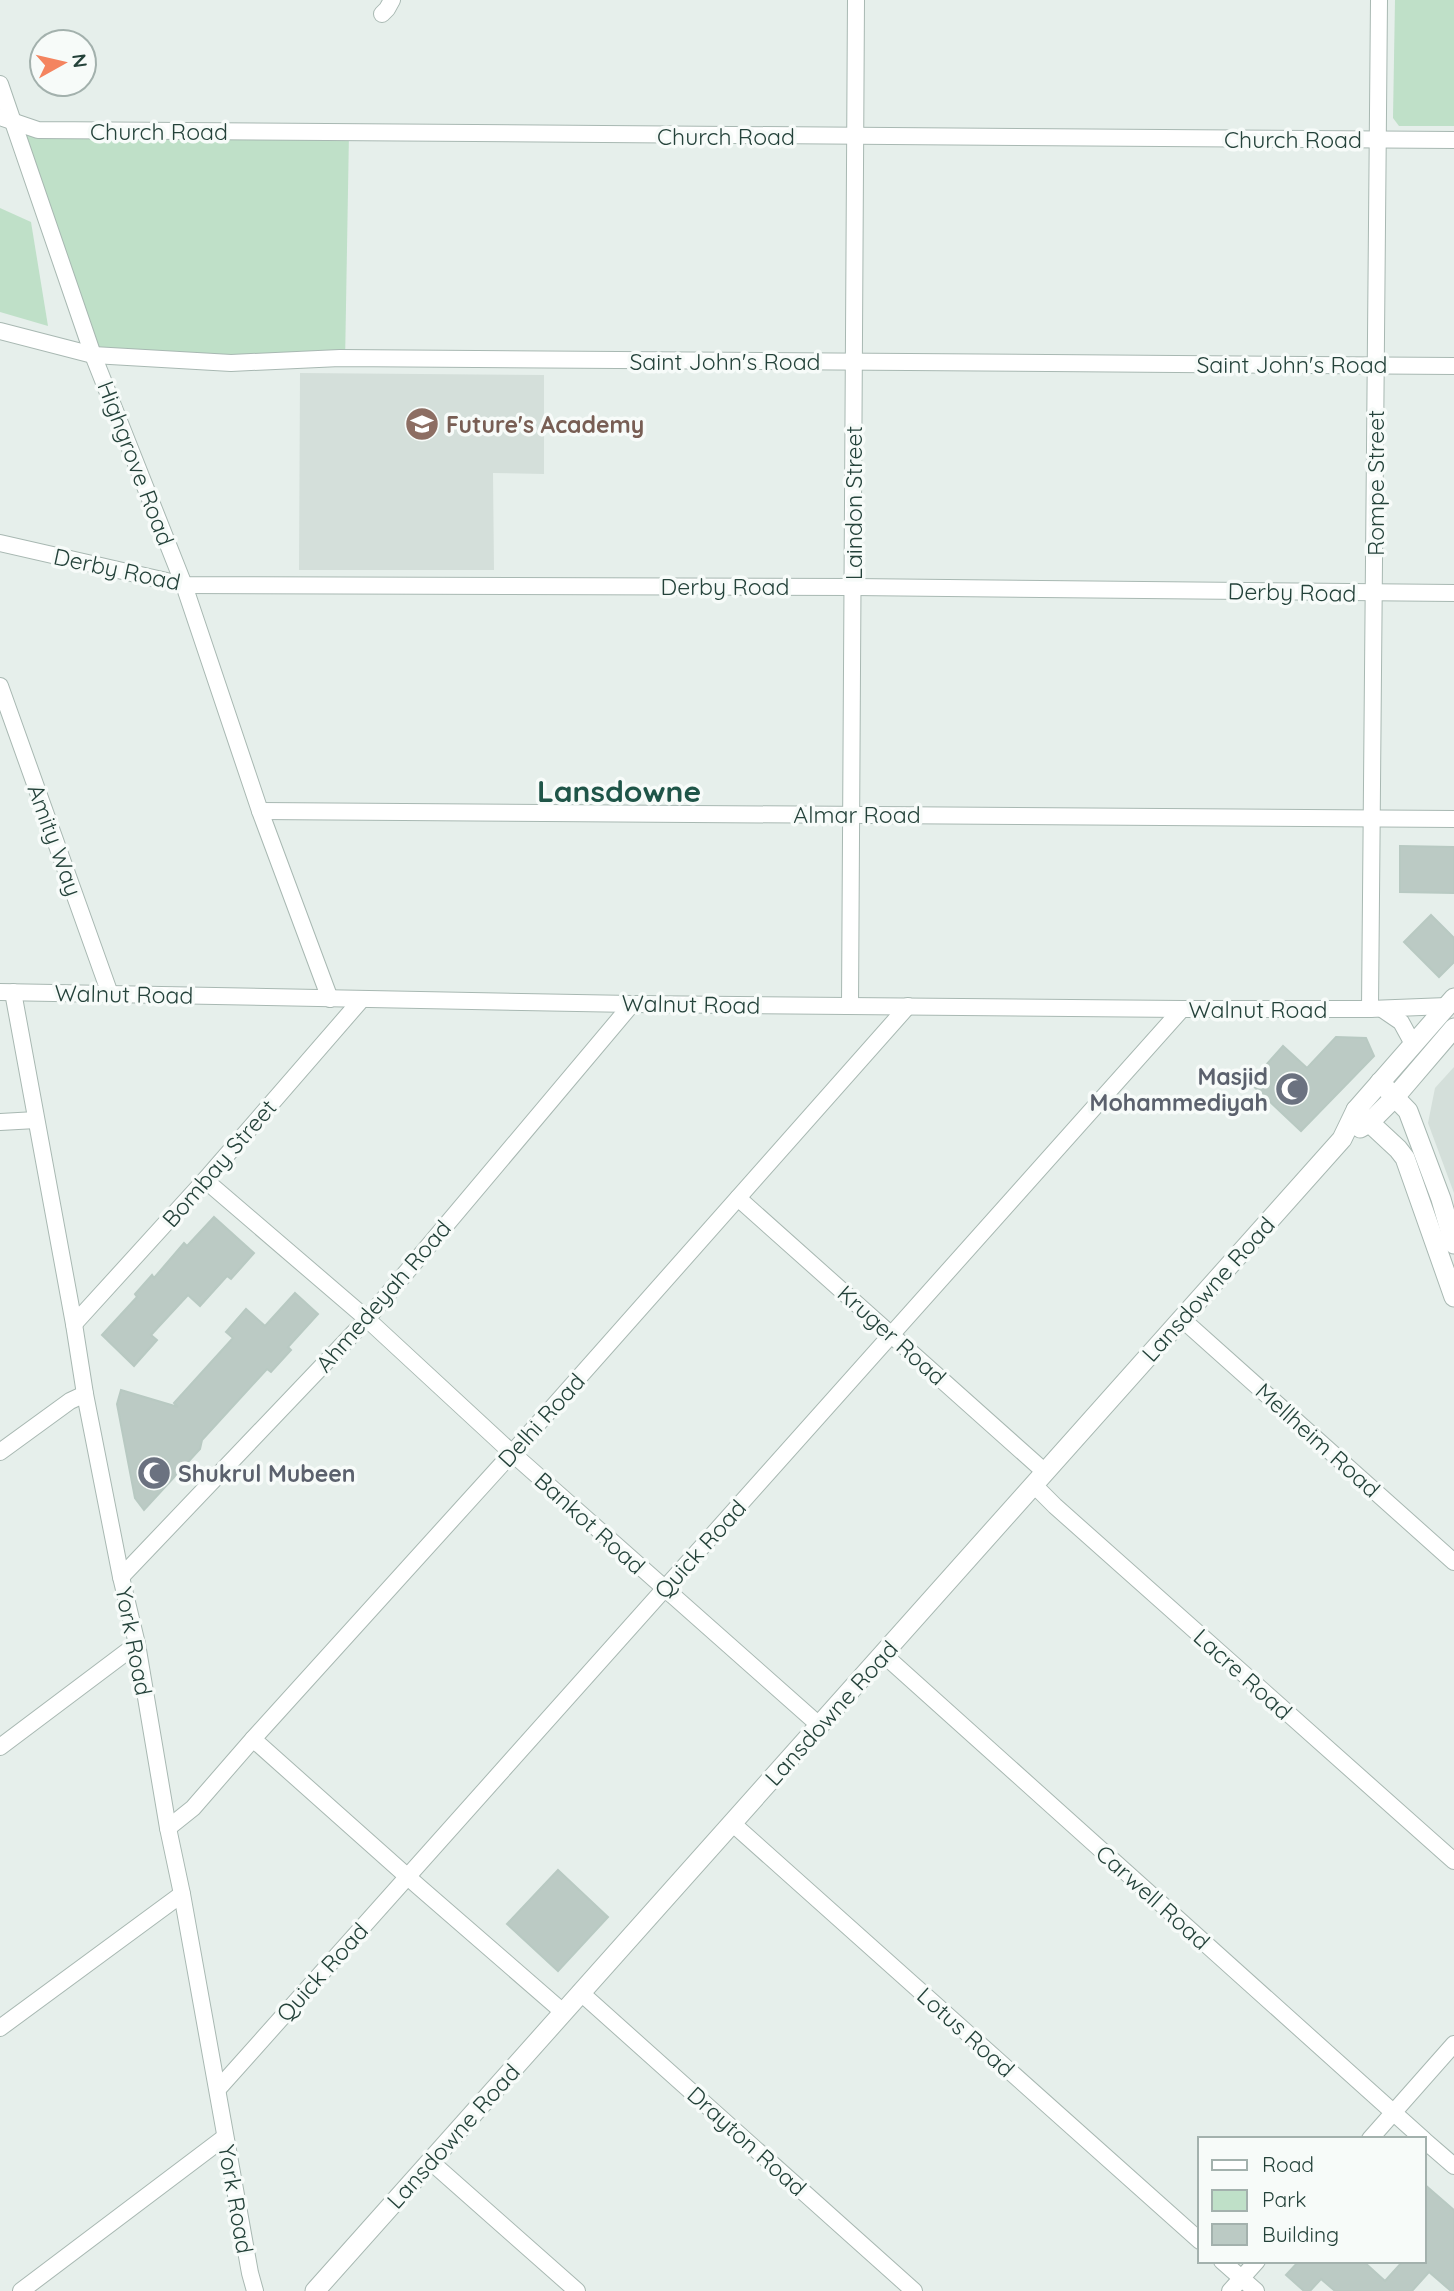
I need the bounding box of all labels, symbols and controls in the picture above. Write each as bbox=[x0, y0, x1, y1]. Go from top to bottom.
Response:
north arrow bbox=[28, 28, 98, 98]
text: N bbox=[67, 52, 93, 69]
street label: Church Road bbox=[90, 117, 228, 146]
street label: Church Road bbox=[657, 122, 795, 151]
street label: Church Road bbox=[1224, 125, 1362, 154]
street label: Saint John's Road bbox=[629, 347, 821, 376]
street label: Saint John's Road bbox=[1196, 350, 1388, 379]
street label: Highgrove Road bbox=[91, 377, 181, 549]
school or university icon: Future's Academy bbox=[403, 405, 441, 443]
place label: Future's Academy bbox=[446, 410, 644, 439]
street label: Rompe Street bbox=[1361, 410, 1390, 556]
street label: Laindon Street bbox=[839, 425, 868, 580]
street label: Derby Road bbox=[51, 541, 183, 597]
street label: Derby Road bbox=[661, 572, 789, 601]
street label: Derby Road bbox=[1227, 576, 1357, 608]
district label: Lansdowne bbox=[537, 772, 701, 810]
street label: Amity Way bbox=[21, 780, 89, 900]
street label: Almar Road bbox=[793, 800, 921, 829]
street label: Walnut Road bbox=[54, 978, 194, 1010]
street label: Walnut Road bbox=[621, 988, 761, 1020]
street label: Walnut Road bbox=[1189, 995, 1327, 1024]
place label: Masjid Mohammediyah bbox=[1090, 1062, 1268, 1117]
mosque icon: Masjid Mohammediyah bbox=[1273, 1070, 1311, 1108]
street label: Bombay Street bbox=[156, 1093, 283, 1233]
street label: Lansdowne Road bbox=[1135, 1211, 1281, 1367]
street label: Ahmedeyah Road bbox=[309, 1214, 457, 1378]
street label: Kruger Road bbox=[832, 1279, 952, 1391]
street label: Delhi Road bbox=[491, 1367, 591, 1473]
street label: Mellheim Road bbox=[1250, 1376, 1386, 1504]
mosque icon: Shukrul Mubeen bbox=[135, 1454, 173, 1492]
place label: Shukrul Mubeen bbox=[178, 1459, 356, 1488]
street label: Bankot Road bbox=[529, 1466, 651, 1580]
street label: Quick Road bbox=[648, 1493, 752, 1605]
street label: York Road bbox=[109, 1584, 159, 1698]
street label: Lacre Road bbox=[1188, 1622, 1298, 1726]
street label: Lansdowne Road bbox=[758, 1635, 904, 1791]
street label: Carwell Road bbox=[1090, 1838, 1216, 1956]
street label: Quick Road bbox=[270, 1916, 374, 2028]
street label: Lotus Road bbox=[911, 1981, 1021, 2083]
street label: Lansdowne Road bbox=[380, 2058, 526, 2214]
street label: Drayton Road bbox=[681, 2080, 813, 2202]
legend bbox=[1198, 2137, 1426, 2263]
street label: York Road bbox=[212, 2142, 260, 2256]
text: Road bbox=[1262, 2151, 1314, 2177]
text: Park bbox=[1262, 2186, 1306, 2212]
text: Building bbox=[1262, 2221, 1339, 2247]

